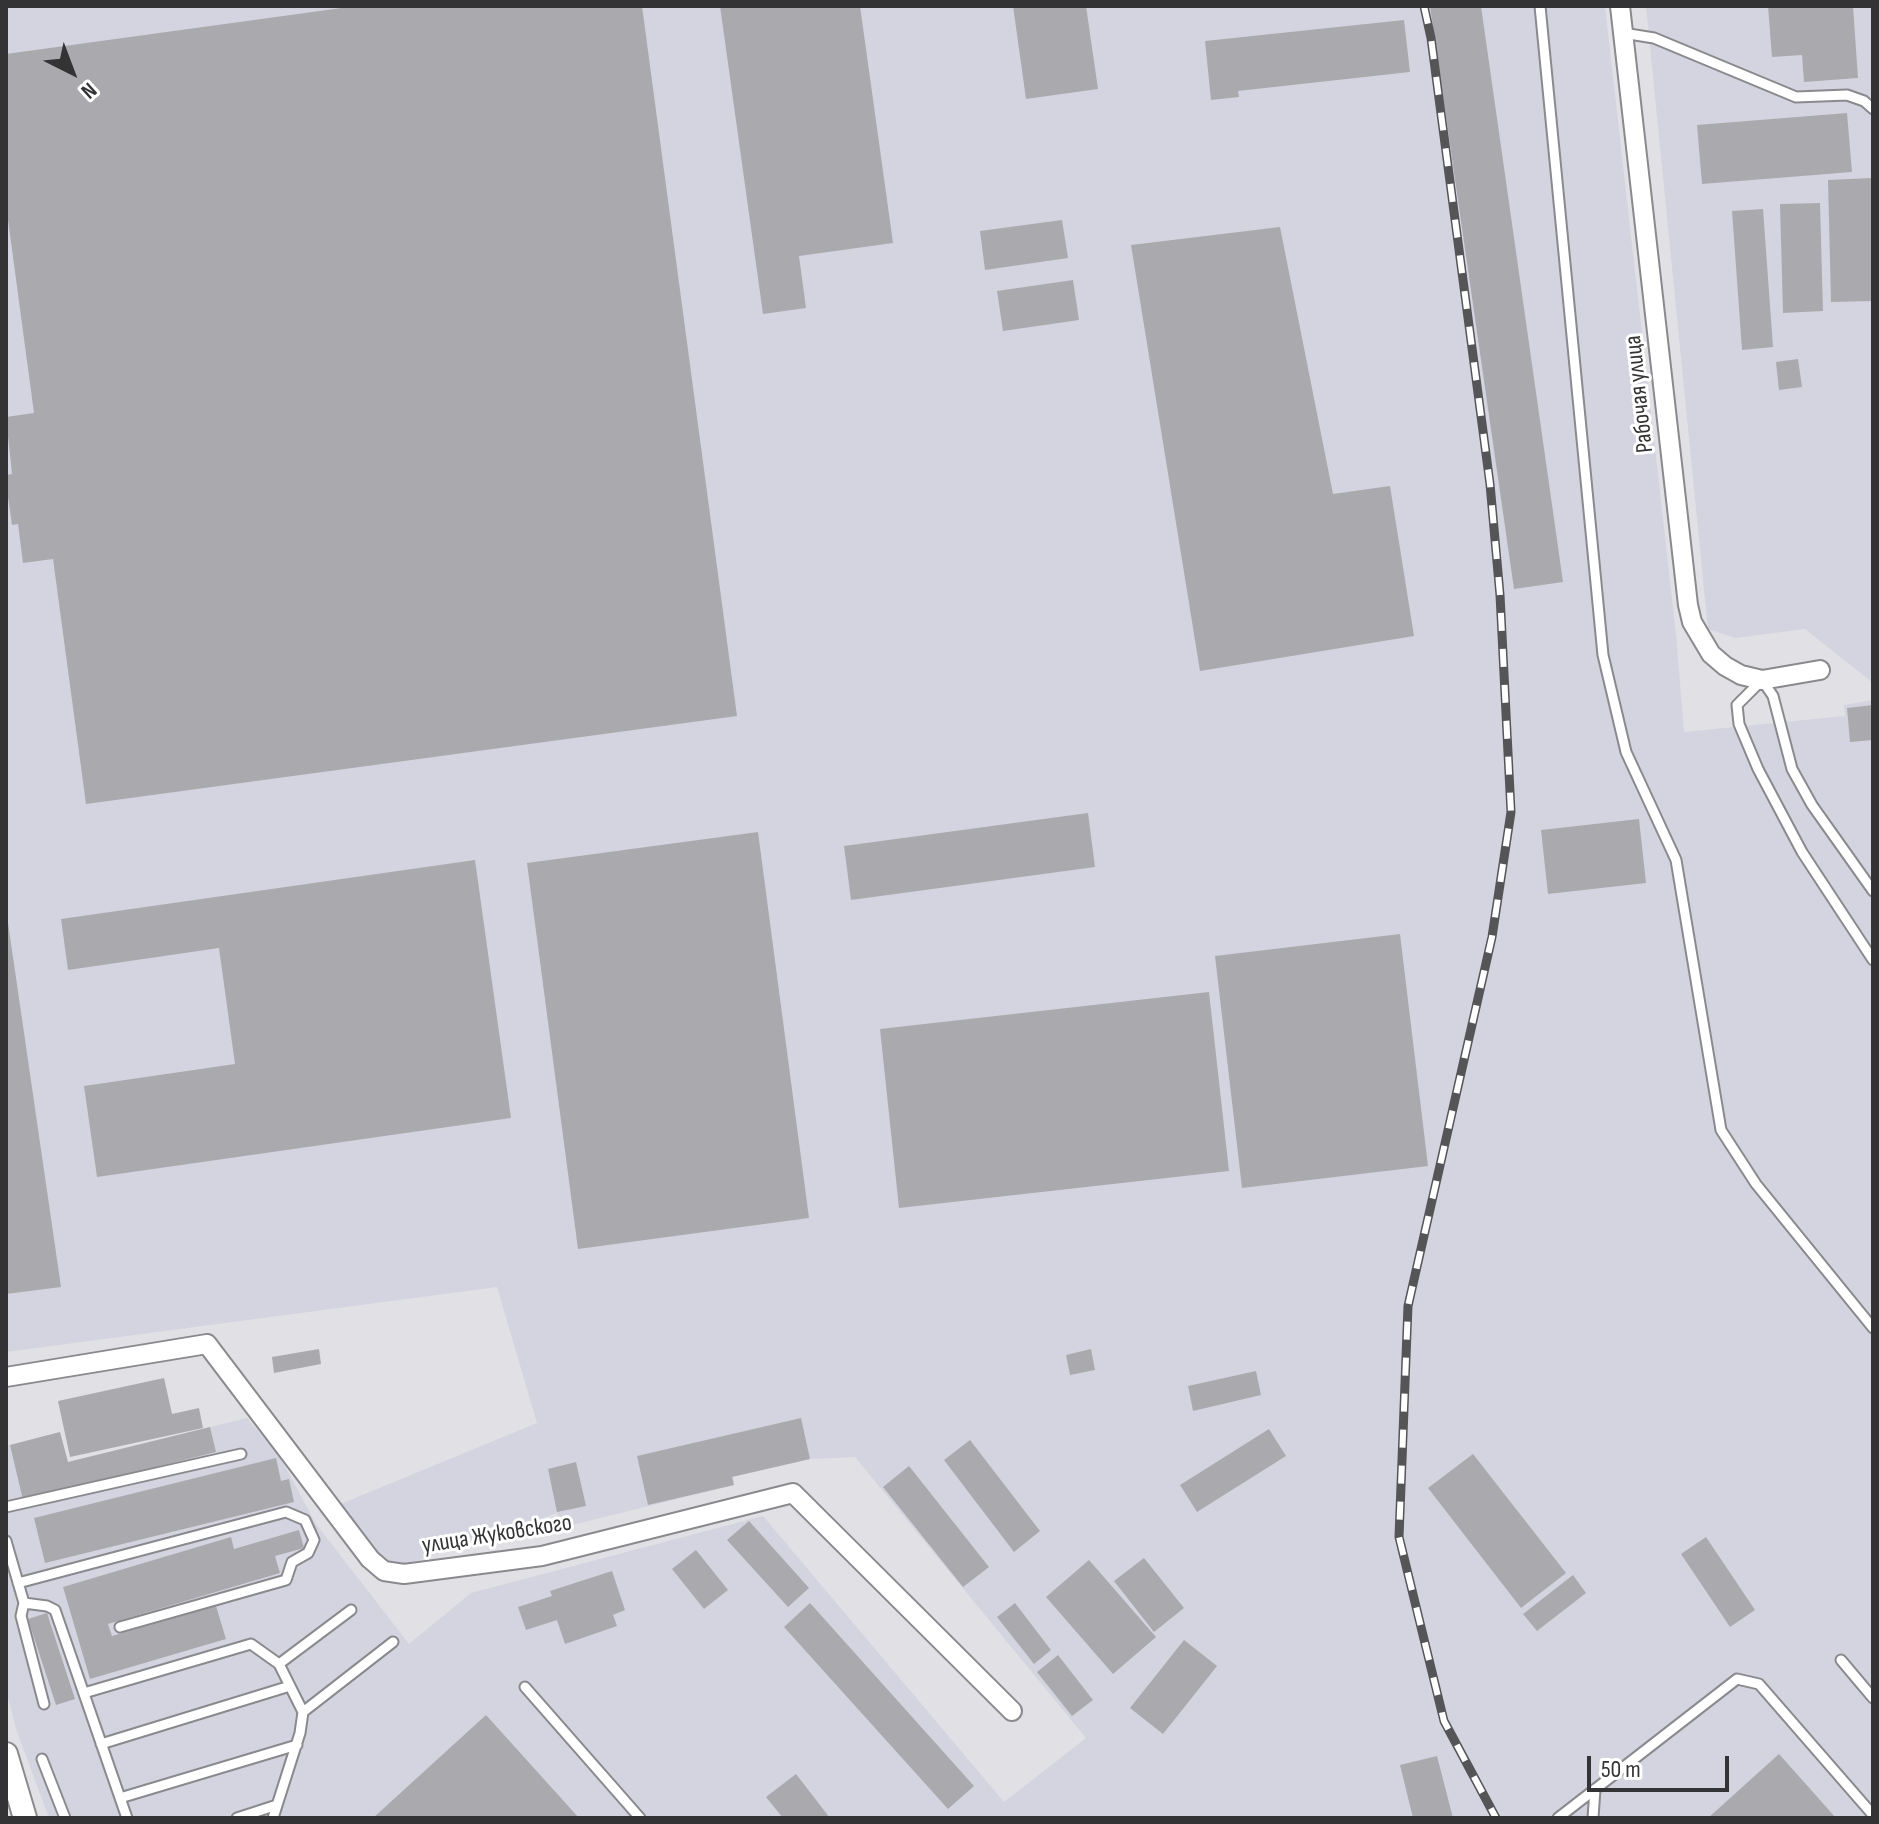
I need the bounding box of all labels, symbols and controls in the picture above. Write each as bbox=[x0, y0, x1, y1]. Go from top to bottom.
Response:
north arrow bbox=[32, 32, 112, 112]
text: N bbox=[75, 76, 102, 104]
street label: Рабочая улица bbox=[1620, 334, 1660, 454]
street label: улица Жуковского bbox=[420, 1509, 574, 1561]
scale bar bbox=[1591, 1740, 1733, 1790]
text: 50 m bbox=[1601, 1755, 1641, 1784]

